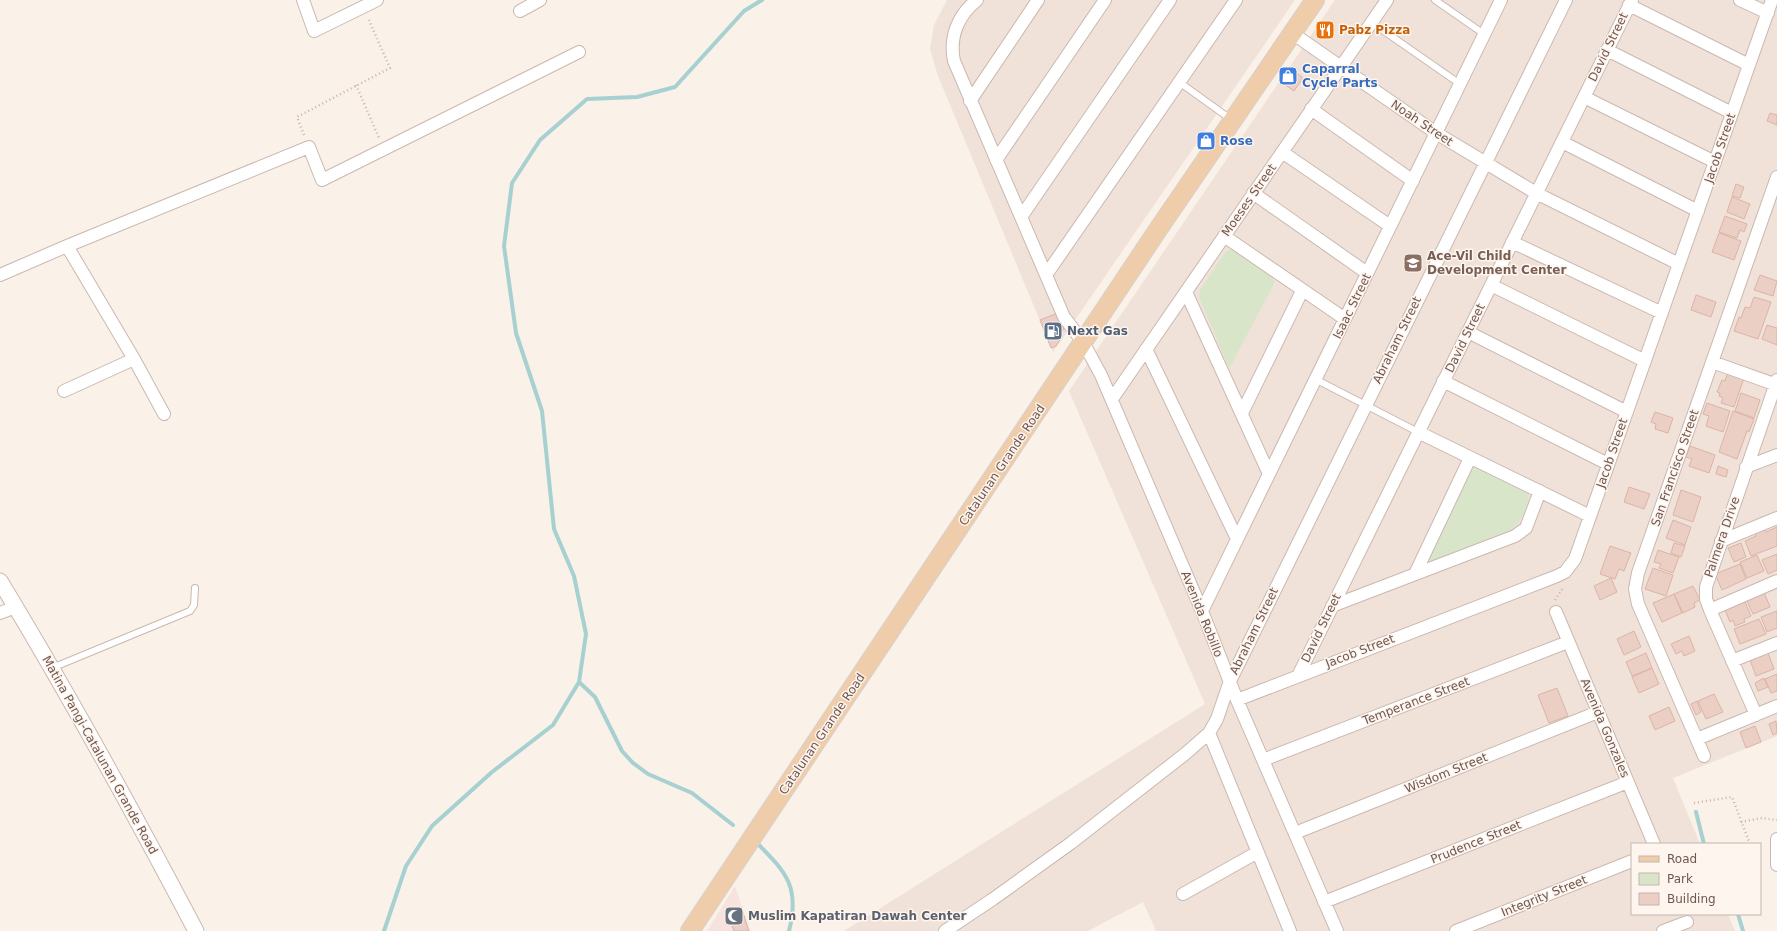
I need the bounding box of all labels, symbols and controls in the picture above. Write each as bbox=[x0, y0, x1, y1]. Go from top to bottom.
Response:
street label: David Street bbox=[1585, 10, 1631, 84]
restaurant icon: Pabz Pizza bbox=[1314, 19, 1336, 41]
place label: Pabz Pizza bbox=[1339, 23, 1410, 37]
place label: Caparral Cycle Parts bbox=[1302, 62, 1378, 90]
shop icon: Caparral Cycle Parts bbox=[1277, 65, 1299, 87]
street label: Noah Street bbox=[1388, 97, 1456, 149]
street label: Jacob Street bbox=[1701, 111, 1739, 186]
shop icon: Rose bbox=[1195, 130, 1217, 152]
place label: Rose bbox=[1220, 134, 1253, 148]
street label: Moeses Street bbox=[1219, 161, 1279, 239]
place label: Ace-Vil Child Development Center bbox=[1427, 249, 1566, 277]
school or university icon: Ace-Vil Child Development Center bbox=[1402, 252, 1424, 274]
street label: Isaac Street bbox=[1330, 271, 1374, 341]
street label: Abraham Street bbox=[1370, 294, 1424, 386]
street label: David Street bbox=[1442, 301, 1488, 375]
fuel station icon: Next Gas bbox=[1042, 320, 1064, 342]
place label: Next Gas bbox=[1067, 324, 1128, 338]
street label: Catalunan Grande Road bbox=[956, 402, 1048, 528]
street label: San Francisco Street bbox=[1648, 407, 1702, 528]
street label: Jacob Street bbox=[1593, 416, 1631, 491]
street label: Palmera Drive bbox=[1702, 495, 1742, 579]
street label: Avenida Robillo bbox=[1178, 569, 1226, 659]
street label: Abraham Street bbox=[1227, 585, 1281, 677]
street label: David Street bbox=[1298, 591, 1344, 665]
street label: Jacob Street bbox=[1323, 631, 1397, 671]
street label: Matina Pangi-Catalunan Grande Road bbox=[39, 653, 161, 857]
street label: Catalunan Grande Road bbox=[776, 671, 868, 797]
street label: Temperance Street bbox=[1360, 674, 1472, 728]
street label: Avenida Gonzales bbox=[1578, 676, 1632, 780]
street label: Wisdom Street bbox=[1403, 750, 1490, 796]
street label: Prudence Street bbox=[1429, 817, 1524, 867]
legend bbox=[1631, 843, 1761, 915]
text: Road bbox=[1667, 852, 1697, 866]
street label: Integrity Street bbox=[1499, 872, 1589, 920]
text: Park bbox=[1667, 872, 1693, 886]
text: Building bbox=[1667, 892, 1716, 906]
mosque icon: Muslim Kapatiran Dawah Center bbox=[723, 905, 745, 927]
place label: Muslim Kapatiran Dawah Center bbox=[748, 909, 967, 923]

